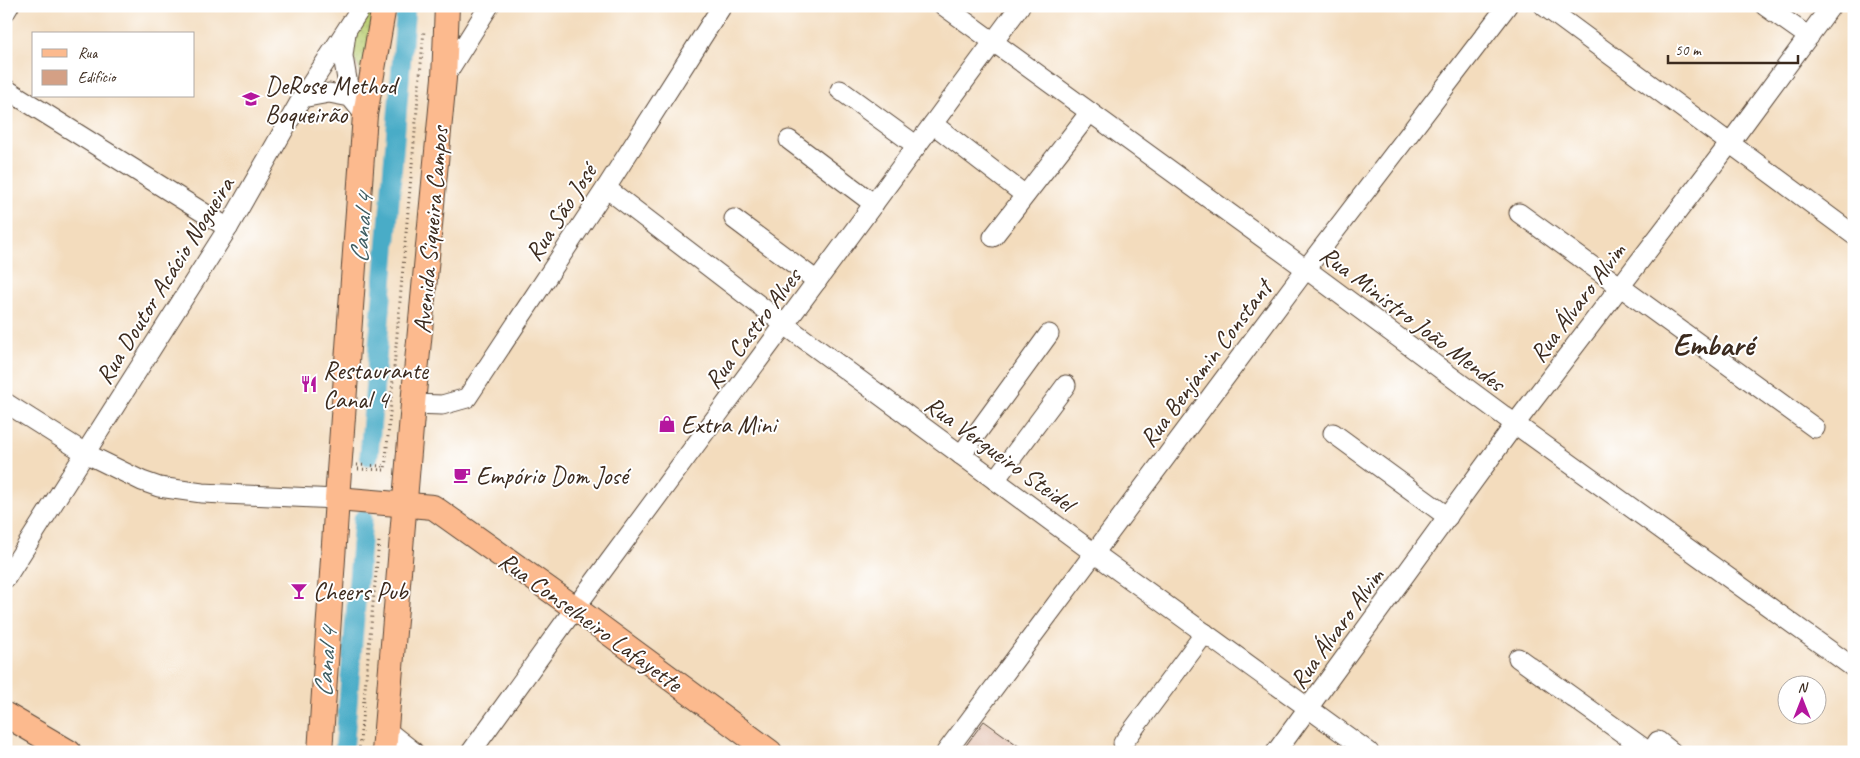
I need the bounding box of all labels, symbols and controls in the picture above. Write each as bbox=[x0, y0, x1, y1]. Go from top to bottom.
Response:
legend bbox=[32, 32, 195, 98]
scale bar bbox=[1668, 32, 1798, 64]
text: 50 m bbox=[1675, 41, 1702, 60]
text: Rua bbox=[78, 44, 98, 63]
text: Edifício bbox=[78, 68, 117, 87]
place label: DeRose Method Boqueirão bbox=[265, 70, 400, 131]
school or university icon: DeRose Method Boqueirão bbox=[241, 89, 261, 109]
street label: Avenida Siqueira Campos bbox=[406, 123, 456, 335]
street label: Rua São José bbox=[518, 155, 606, 267]
street label: Rua Doutor Acácio Nogueira bbox=[88, 169, 243, 390]
water label: Canal 4 bbox=[342, 188, 381, 264]
street label: Rua Álvaro Alvim bbox=[1522, 236, 1634, 369]
street label: Rua Ministro João Mendes bbox=[1314, 239, 1513, 400]
street label: Rua Castro Alves bbox=[697, 260, 810, 395]
street label: Rua Benjamin Constant bbox=[1132, 271, 1281, 454]
district label: Embaré bbox=[1673, 326, 1757, 364]
place label: Restaurante Canal 4 bbox=[323, 355, 430, 416]
restaurant icon: Restaurante Canal 4 bbox=[299, 374, 319, 394]
street label: Rua Vergueiro Steidel bbox=[918, 389, 1084, 522]
place label: Extra Mini bbox=[681, 409, 779, 441]
shop icon: Extra Mini bbox=[657, 414, 677, 434]
place label: Empório Dom José bbox=[476, 460, 632, 492]
cafe icon: Empório Dom José bbox=[452, 465, 472, 485]
street label: Rua Conselheiro Lafayette bbox=[492, 544, 690, 700]
street label: Rua Álvaro Alvim bbox=[1282, 561, 1392, 695]
place label: Cheers Pub bbox=[313, 576, 410, 608]
bar icon: Cheers Pub bbox=[289, 581, 309, 601]
water label: Canal 4 bbox=[306, 622, 345, 698]
north arrow bbox=[1778, 676, 1828, 726]
text: N bbox=[1798, 679, 1809, 696]

